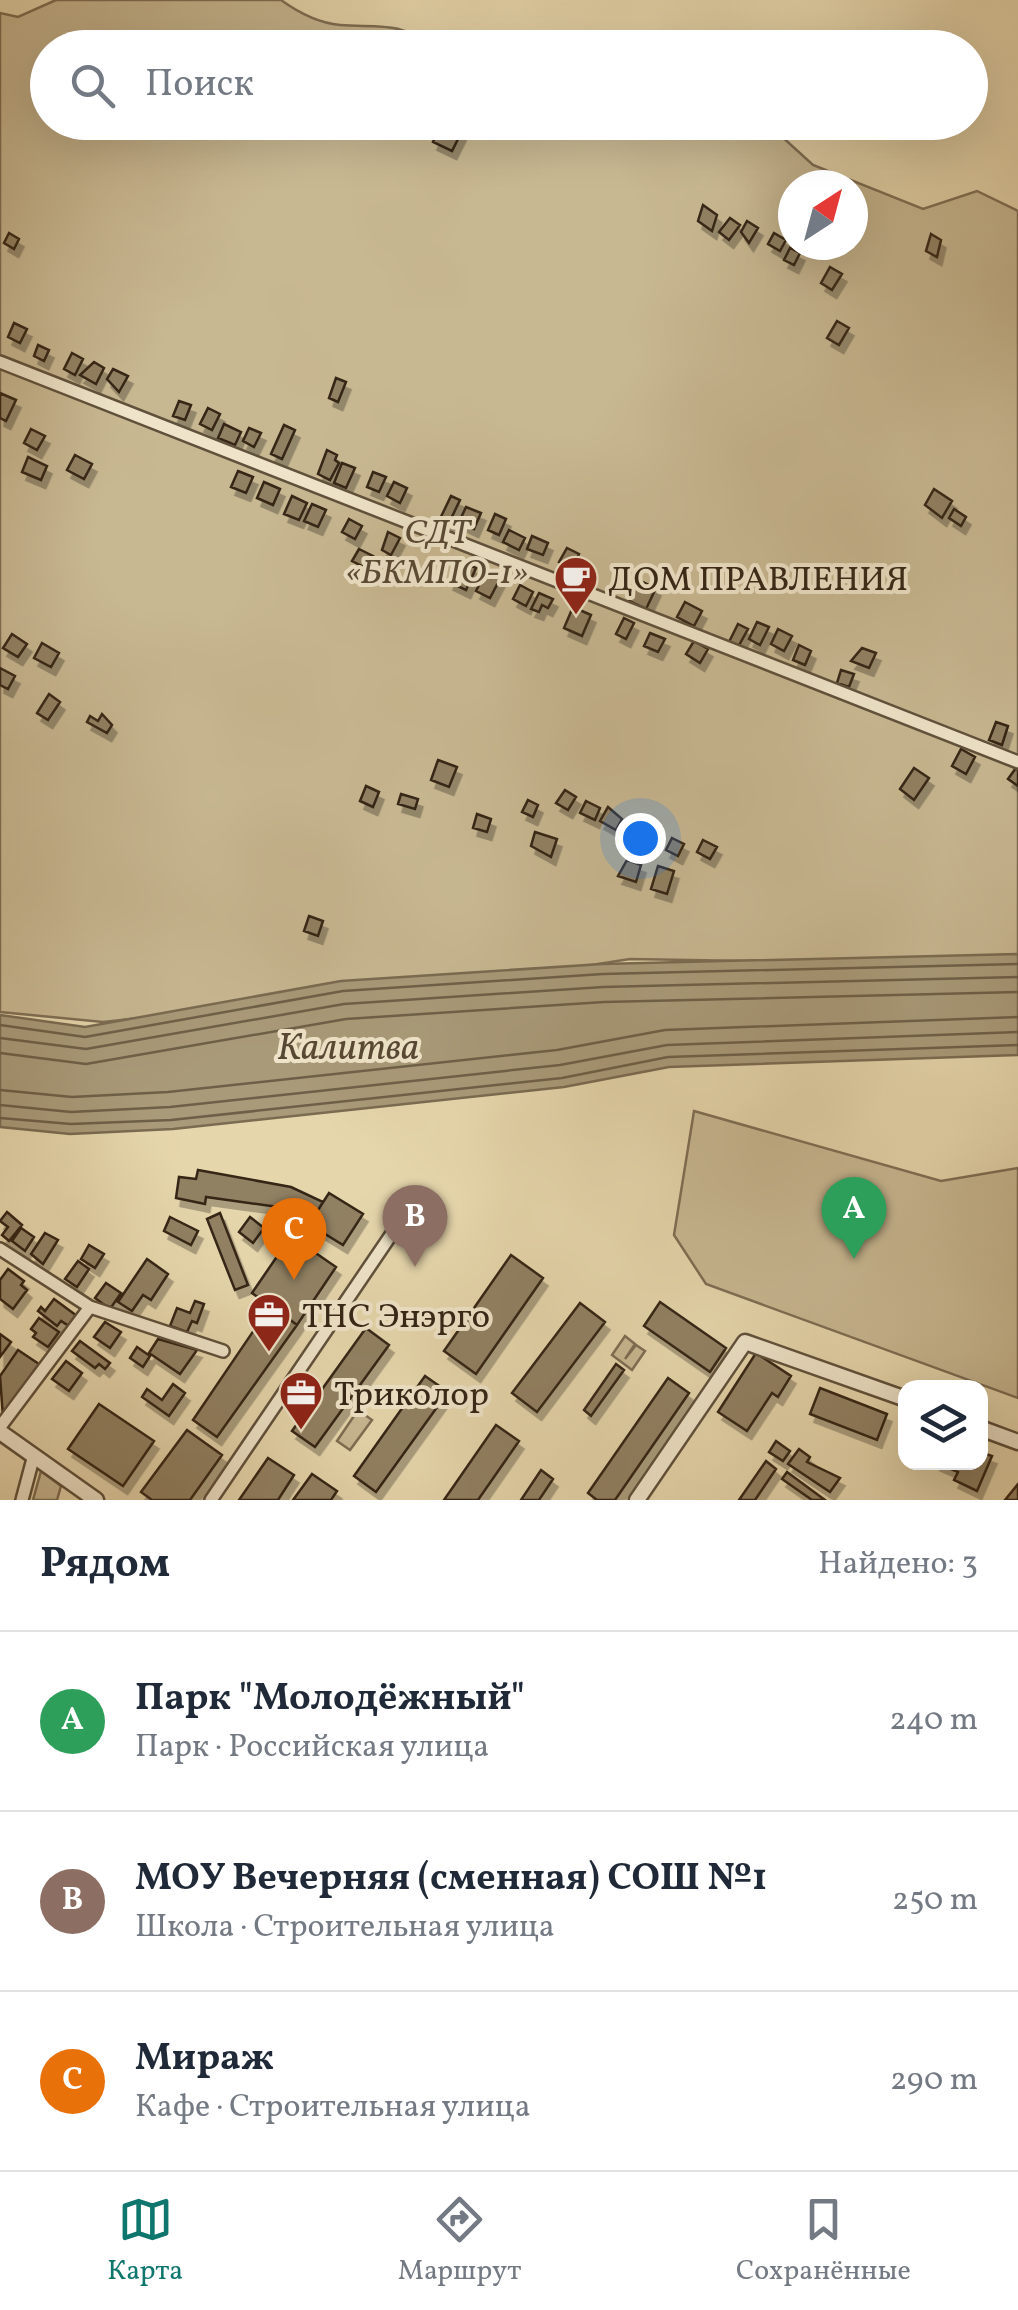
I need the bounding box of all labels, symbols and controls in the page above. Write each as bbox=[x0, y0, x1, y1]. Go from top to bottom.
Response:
search box bbox=[30, 30, 988, 140]
icon: search bbox=[65, 58, 120, 113]
text: Поиск bbox=[145, 59, 254, 112]
north arrow bbox=[778, 170, 868, 260]
park label: СДТ «БКМПО-1» bbox=[346, 510, 528, 598]
cafe icon: ДОМ ПРАВЛЕНИЯ bbox=[553, 555, 599, 616]
place label: ДОМ ПРАВЛЕНИЯ bbox=[608, 557, 908, 605]
your location bbox=[615, 813, 666, 864]
water label: Калитва bbox=[277, 1023, 419, 1076]
pin: A bbox=[822, 1176, 886, 1259]
pin: B bbox=[382, 1184, 448, 1267]
pin: C bbox=[262, 1198, 326, 1280]
office icon: ТНС Энэрго bbox=[246, 1292, 292, 1353]
place label: ТНС Энэрго bbox=[302, 1294, 490, 1342]
office icon: Триколор bbox=[278, 1370, 324, 1431]
place label: Триколор bbox=[334, 1372, 489, 1420]
map controls bbox=[898, 1380, 988, 1470]
button: layers bbox=[898, 1380, 988, 1470]
text: Рядом bbox=[40, 1536, 170, 1595]
text: Найдено: 3 bbox=[818, 1543, 978, 1587]
text: Парк "Молодёжный" bbox=[135, 1673, 525, 1726]
text: A bbox=[61, 1699, 84, 1743]
text: 240 m bbox=[889, 1699, 978, 1743]
text: Парк · Российская улица bbox=[135, 1726, 489, 1770]
text: МОУ Вечерняя (сменная) СОШ №1 bbox=[135, 1853, 767, 1906]
text: B bbox=[62, 1879, 83, 1923]
text: 250 m bbox=[892, 1879, 978, 1923]
text: Школа · Строительная улица bbox=[135, 1906, 555, 1950]
text: Мираж bbox=[135, 2033, 274, 2086]
text: C bbox=[62, 2059, 83, 2103]
text: 290 m bbox=[890, 2059, 978, 2103]
text: Кафе · Строительная улица bbox=[135, 2086, 531, 2130]
tab: Карта bbox=[107, 2192, 183, 2291]
tab: Маршрут bbox=[398, 2192, 521, 2291]
tab: Сохранённые bbox=[736, 2192, 911, 2291]

